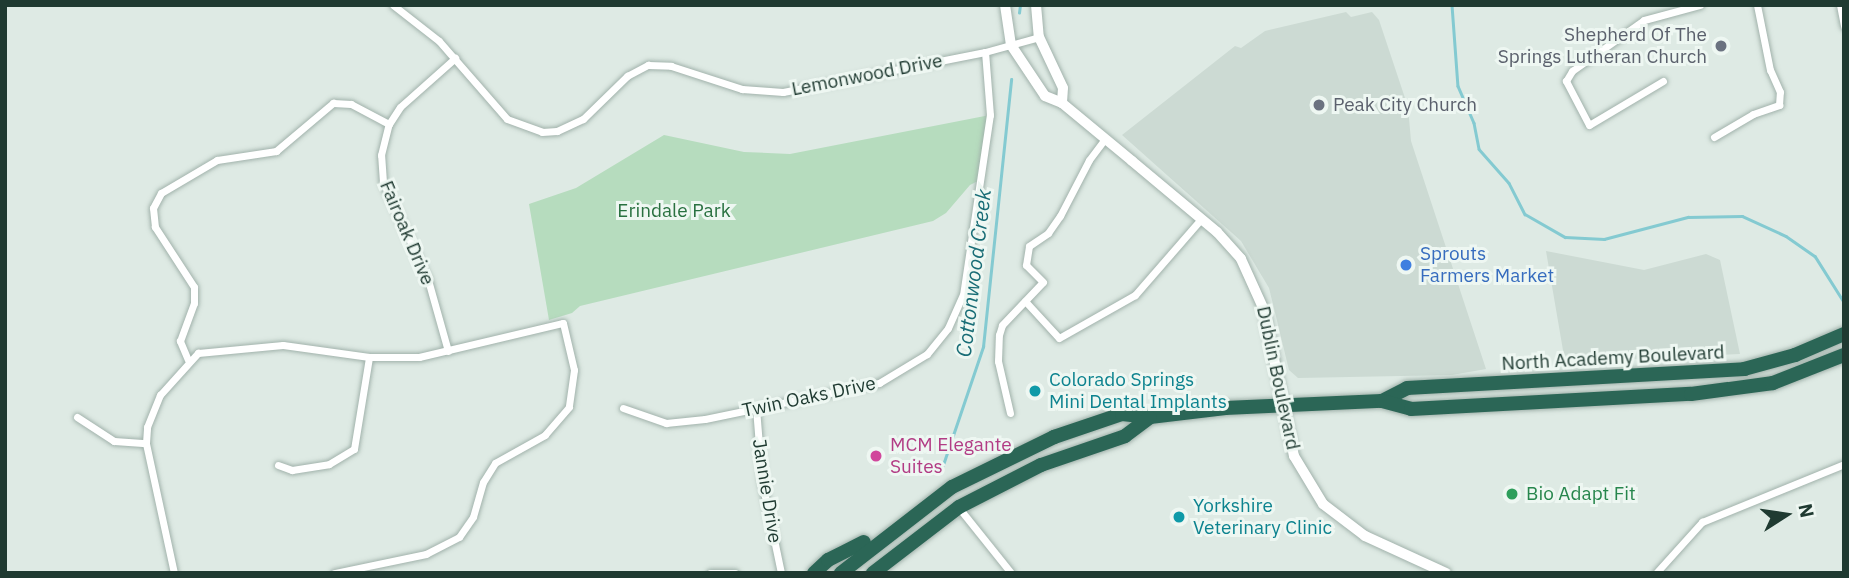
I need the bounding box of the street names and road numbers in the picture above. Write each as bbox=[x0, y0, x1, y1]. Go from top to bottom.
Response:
street label: Lemonwood Drive bbox=[790, 49, 944, 101]
street label: Fairoak Drive bbox=[375, 177, 439, 289]
street label: Dublin Boulevard bbox=[1252, 304, 1304, 452]
street label: North Academy Boulevard bbox=[1501, 341, 1725, 375]
street label: Twin Oaks Drive bbox=[740, 372, 878, 422]
street label: Jannie Drive bbox=[748, 437, 786, 545]

